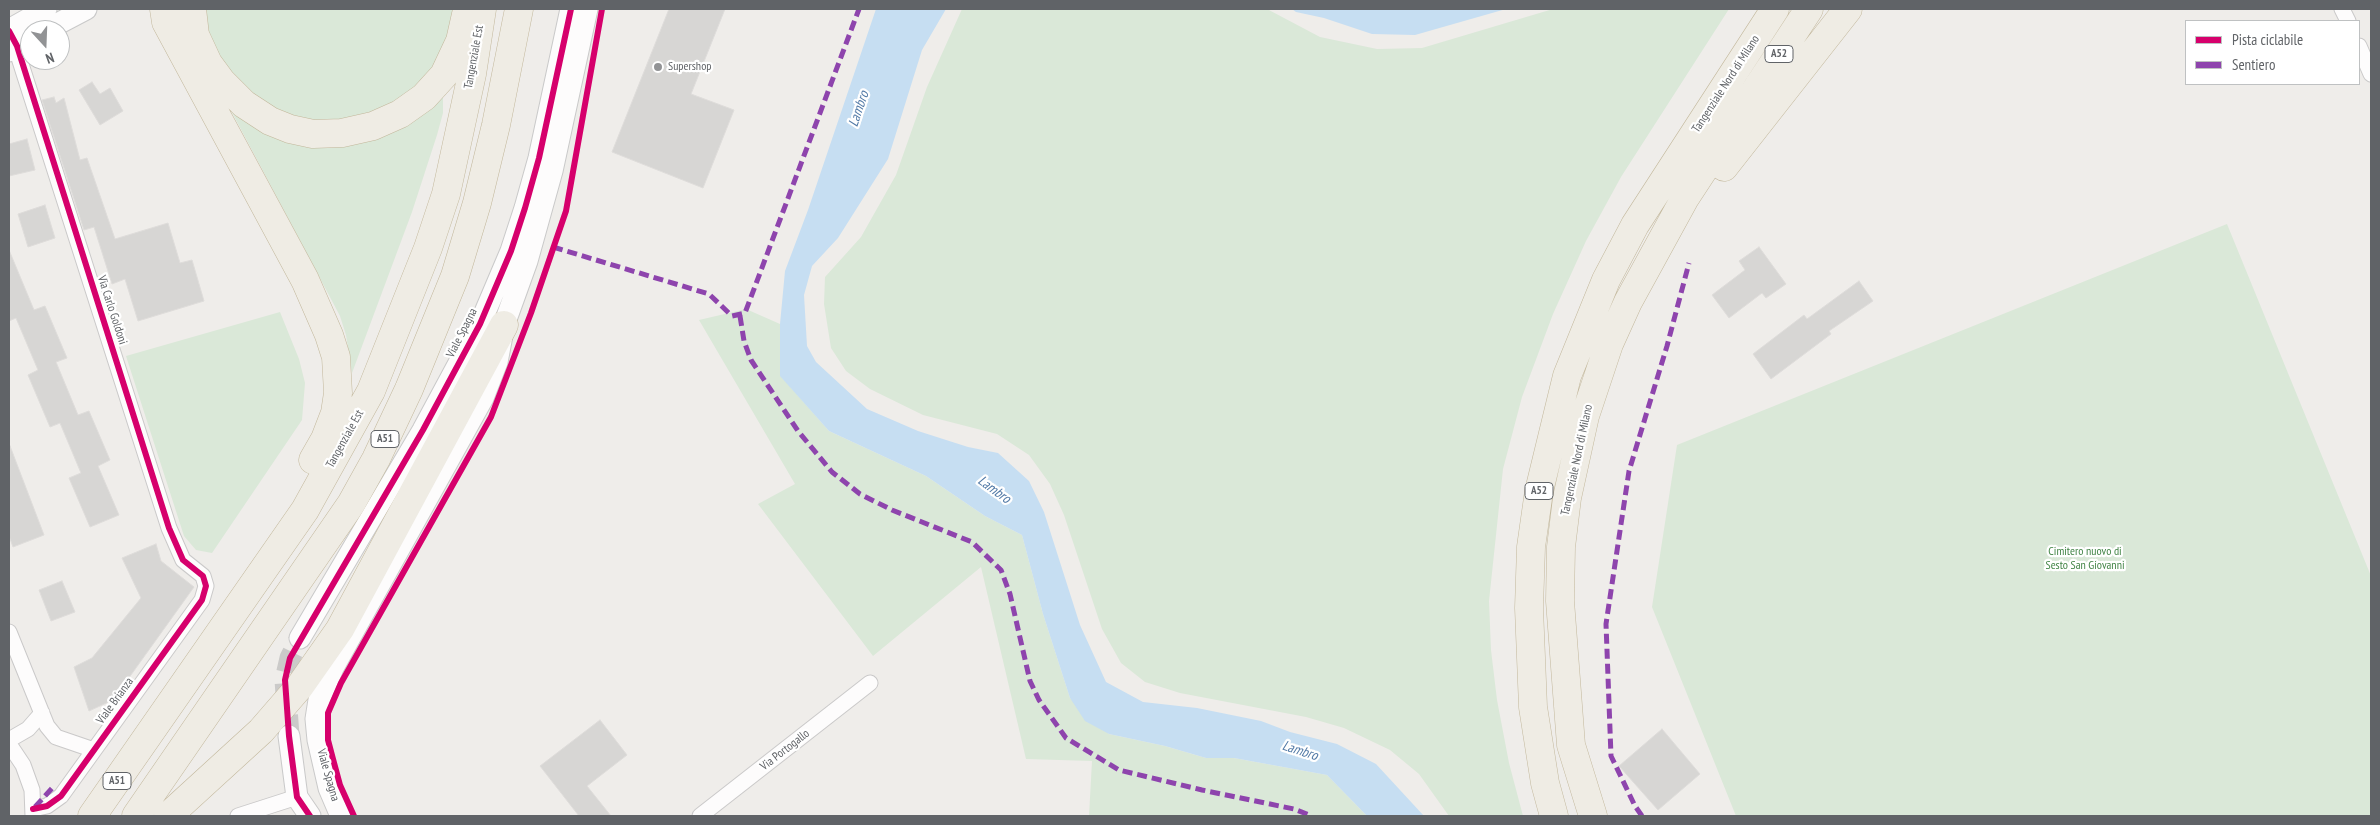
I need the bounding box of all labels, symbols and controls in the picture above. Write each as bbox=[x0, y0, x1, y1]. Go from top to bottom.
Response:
north arrow bbox=[20, 20, 70, 70]
legend bbox=[2185, 20, 2360, 85]
street label: Tangenziale Est bbox=[461, 24, 487, 90]
text: Pista ciclabile bbox=[2232, 30, 2303, 49]
street label: Tangenziale Nord di Milano bbox=[1689, 33, 1763, 135]
road number: A52 bbox=[1765, 46, 1793, 62]
text: N bbox=[43, 48, 56, 68]
text: Sentiero bbox=[2232, 55, 2275, 74]
place label: Supershop bbox=[668, 60, 712, 74]
marker: Supershop bbox=[652, 61, 664, 73]
water label: Lambro bbox=[845, 89, 873, 129]
street label: Via Carlo Goldoni bbox=[94, 274, 130, 346]
street label: Viale Spagna bbox=[443, 306, 481, 360]
street label: Tangenziale Nord di Milano bbox=[1558, 403, 1596, 517]
street label: Tangenziale Est bbox=[323, 407, 367, 471]
road number: A51 bbox=[371, 430, 399, 448]
water label: Lambro bbox=[974, 473, 1014, 507]
road number: A52 bbox=[1525, 482, 1553, 500]
park label: Cimitero nuovo di Sesto San Giovanni bbox=[2046, 545, 2124, 573]
street label: Viale Brianza bbox=[93, 675, 137, 727]
street label: Via Portogallo bbox=[758, 726, 812, 774]
water label: Lambro bbox=[1280, 737, 1320, 765]
street label: Viale Spagna bbox=[314, 747, 342, 803]
road number: A51 bbox=[103, 772, 131, 789]

